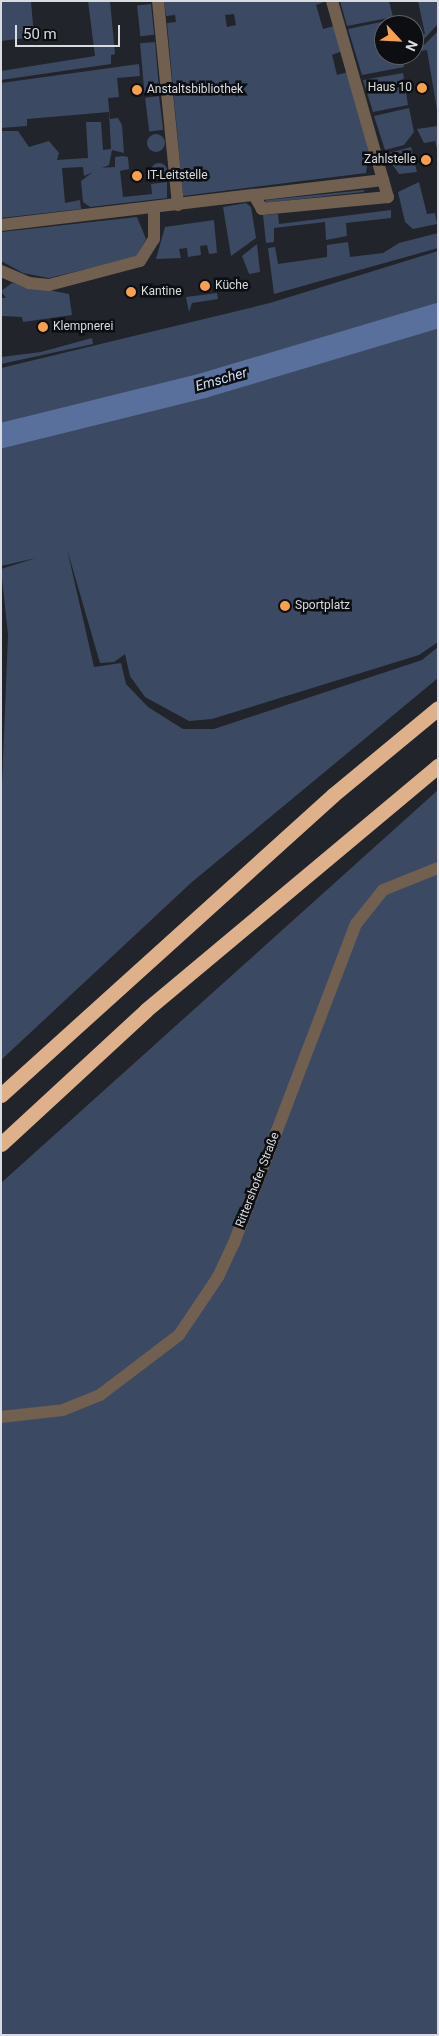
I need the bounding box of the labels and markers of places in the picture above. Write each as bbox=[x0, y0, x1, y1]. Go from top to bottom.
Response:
place label: Haus 10 bbox=[368, 81, 412, 95]
marker: Haus 10 bbox=[416, 82, 428, 94]
place label: Anstaltsbibliothek bbox=[147, 83, 243, 97]
marker: Anstaltsbibliothek bbox=[131, 84, 143, 96]
place label: Zahlstelle bbox=[364, 153, 416, 167]
marker: Zahlstelle bbox=[420, 154, 432, 166]
place label: IT-Leitstelle bbox=[147, 169, 208, 183]
marker: IT-Leitstelle bbox=[131, 170, 143, 182]
place label: Küche bbox=[215, 279, 248, 293]
marker: Küche bbox=[199, 280, 211, 292]
place label: Kantine bbox=[141, 285, 182, 299]
marker: Kantine bbox=[125, 286, 137, 298]
place label: Klempnerei bbox=[53, 320, 113, 334]
marker: Klempnerei bbox=[37, 321, 49, 333]
place label: Sportplatz bbox=[295, 599, 350, 613]
marker: Sportplatz bbox=[279, 600, 291, 612]

